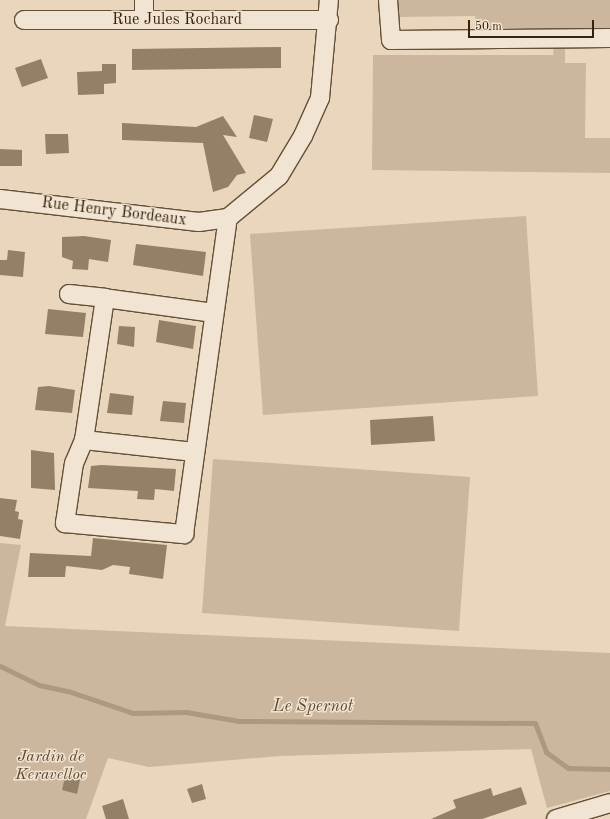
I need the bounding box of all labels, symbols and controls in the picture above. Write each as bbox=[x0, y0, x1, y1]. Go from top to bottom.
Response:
street label: Rue Jules Rochard bbox=[112, 10, 242, 30]
scale bar bbox=[470, 12, 596, 38]
text: 50 m bbox=[475, 21, 502, 33]
street label: Rue Henry Bordeaux bbox=[40, 194, 188, 230]
water label: Le Spernot bbox=[273, 697, 353, 717]
park label: Jardin de Keravelloc bbox=[15, 747, 87, 785]

